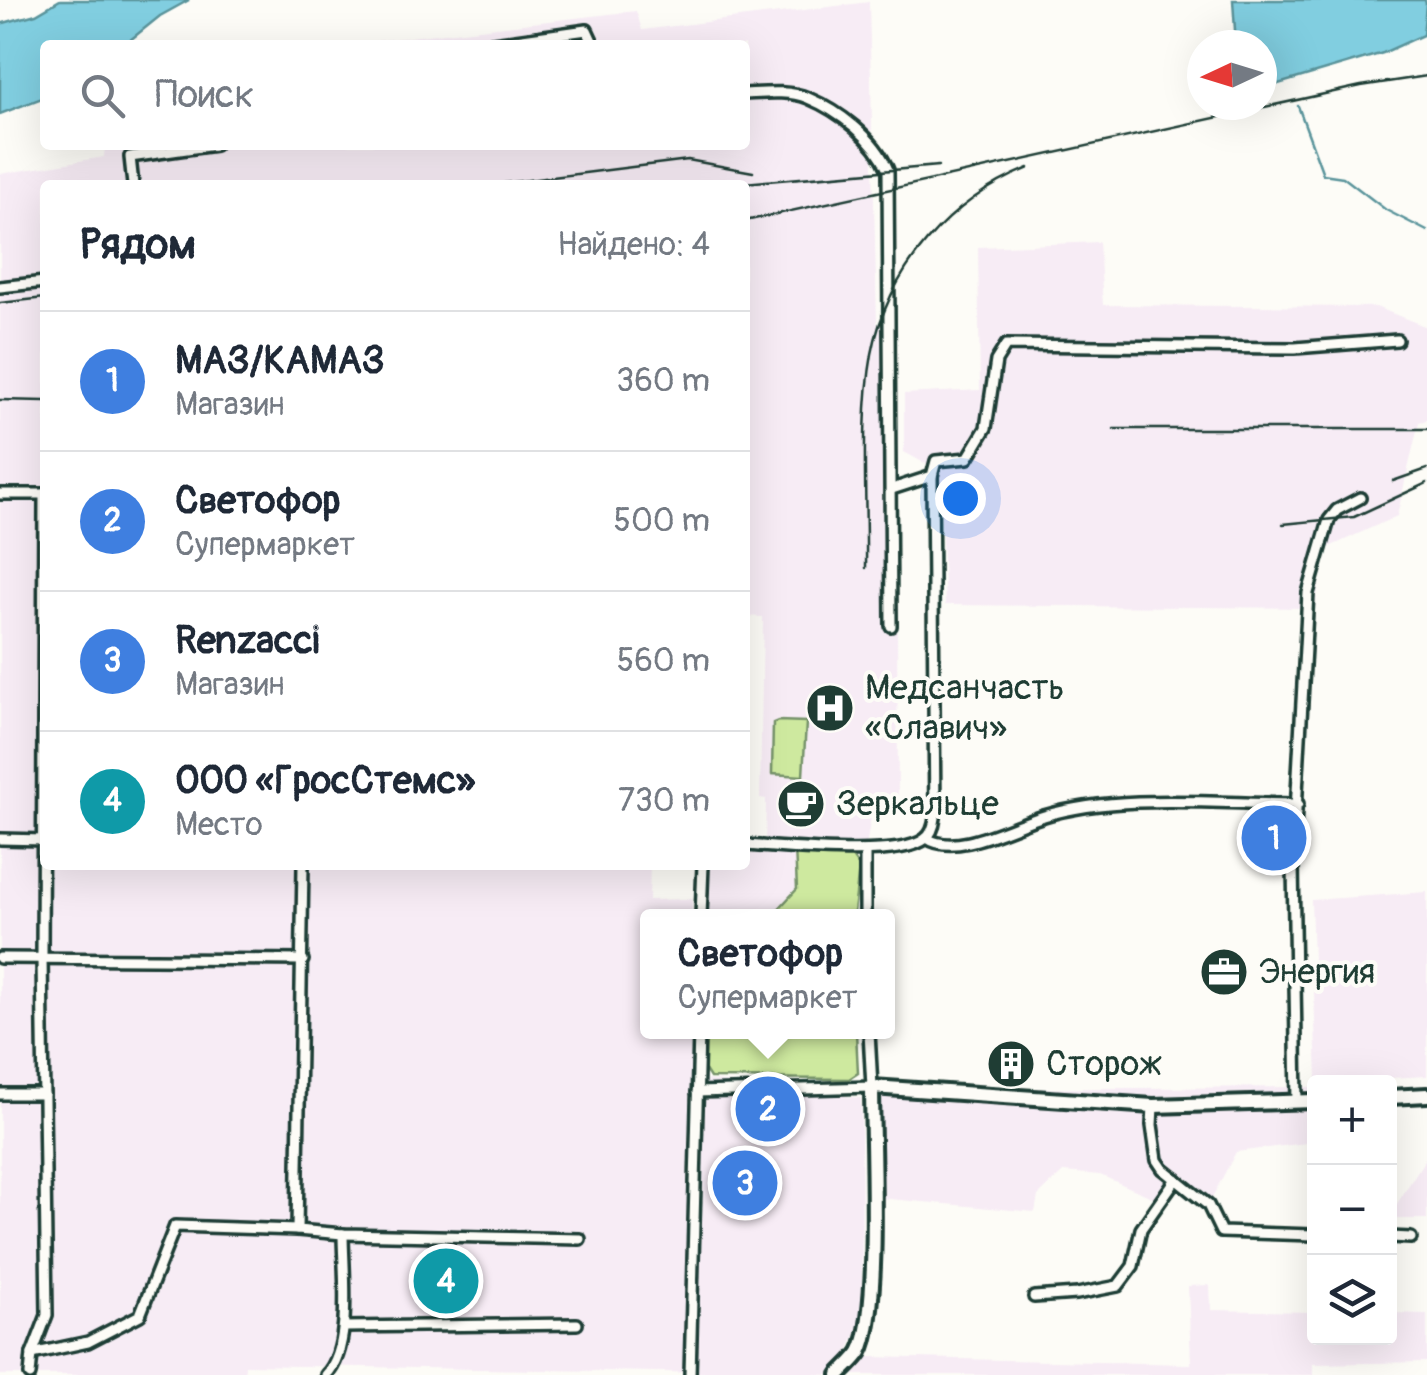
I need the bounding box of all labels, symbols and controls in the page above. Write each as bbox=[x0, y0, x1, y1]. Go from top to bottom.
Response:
north arrow bbox=[1187, 30, 1277, 120]
search box bbox=[40, 40, 750, 150]
icon: search bbox=[75, 68, 130, 123]
text: Поиск bbox=[155, 71, 254, 119]
text: Рядом bbox=[80, 219, 196, 271]
text: Найдено: 4 bbox=[557, 225, 710, 265]
text: МАЗ/КАМАЗ bbox=[175, 337, 385, 385]
text: 1 bbox=[106, 361, 119, 401]
text: 360 m bbox=[616, 361, 710, 401]
text: Магазин bbox=[175, 385, 284, 425]
your location bbox=[935, 473, 986, 524]
text: Светофор bbox=[175, 477, 341, 525]
text: 2 bbox=[104, 501, 121, 541]
text: 500 m bbox=[614, 501, 710, 541]
text: Супермаркет bbox=[175, 525, 355, 565]
text: Renzacci bbox=[175, 617, 319, 665]
text: 3 bbox=[104, 641, 121, 681]
text: 560 m bbox=[617, 641, 710, 681]
text: Магазин bbox=[175, 665, 284, 705]
place label: Медсанчасть «Славич» bbox=[865, 666, 1065, 750]
hospital icon: Медсанчасть «Славич» bbox=[804, 682, 856, 734]
text: ООО «ГросСтемс» bbox=[175, 757, 475, 805]
cafe icon: Зеркальце bbox=[775, 778, 827, 830]
text: 4 bbox=[103, 781, 122, 821]
text: 730 m bbox=[618, 781, 710, 821]
place label: Зеркальце bbox=[836, 782, 999, 826]
pin: 1 bbox=[1242, 800, 1306, 876]
text: Место bbox=[175, 805, 263, 845]
popup bbox=[640, 909, 895, 1039]
text: Светофор bbox=[678, 930, 843, 978]
office icon: Энергия bbox=[1198, 946, 1250, 998]
place label: Энергия bbox=[1259, 950, 1375, 994]
text: Супермаркет bbox=[678, 978, 857, 1018]
building icon: Сторож bbox=[985, 1038, 1037, 1090]
place label: Сторож bbox=[1046, 1042, 1162, 1086]
pin: 2 bbox=[736, 1072, 800, 1146]
map controls bbox=[1307, 1075, 1397, 1345]
button: + bbox=[1307, 1075, 1397, 1165]
pin: 3 bbox=[712, 1146, 778, 1220]
button: − bbox=[1307, 1165, 1397, 1255]
pin: 4 bbox=[414, 1244, 478, 1318]
button: layers bbox=[1307, 1255, 1397, 1345]

